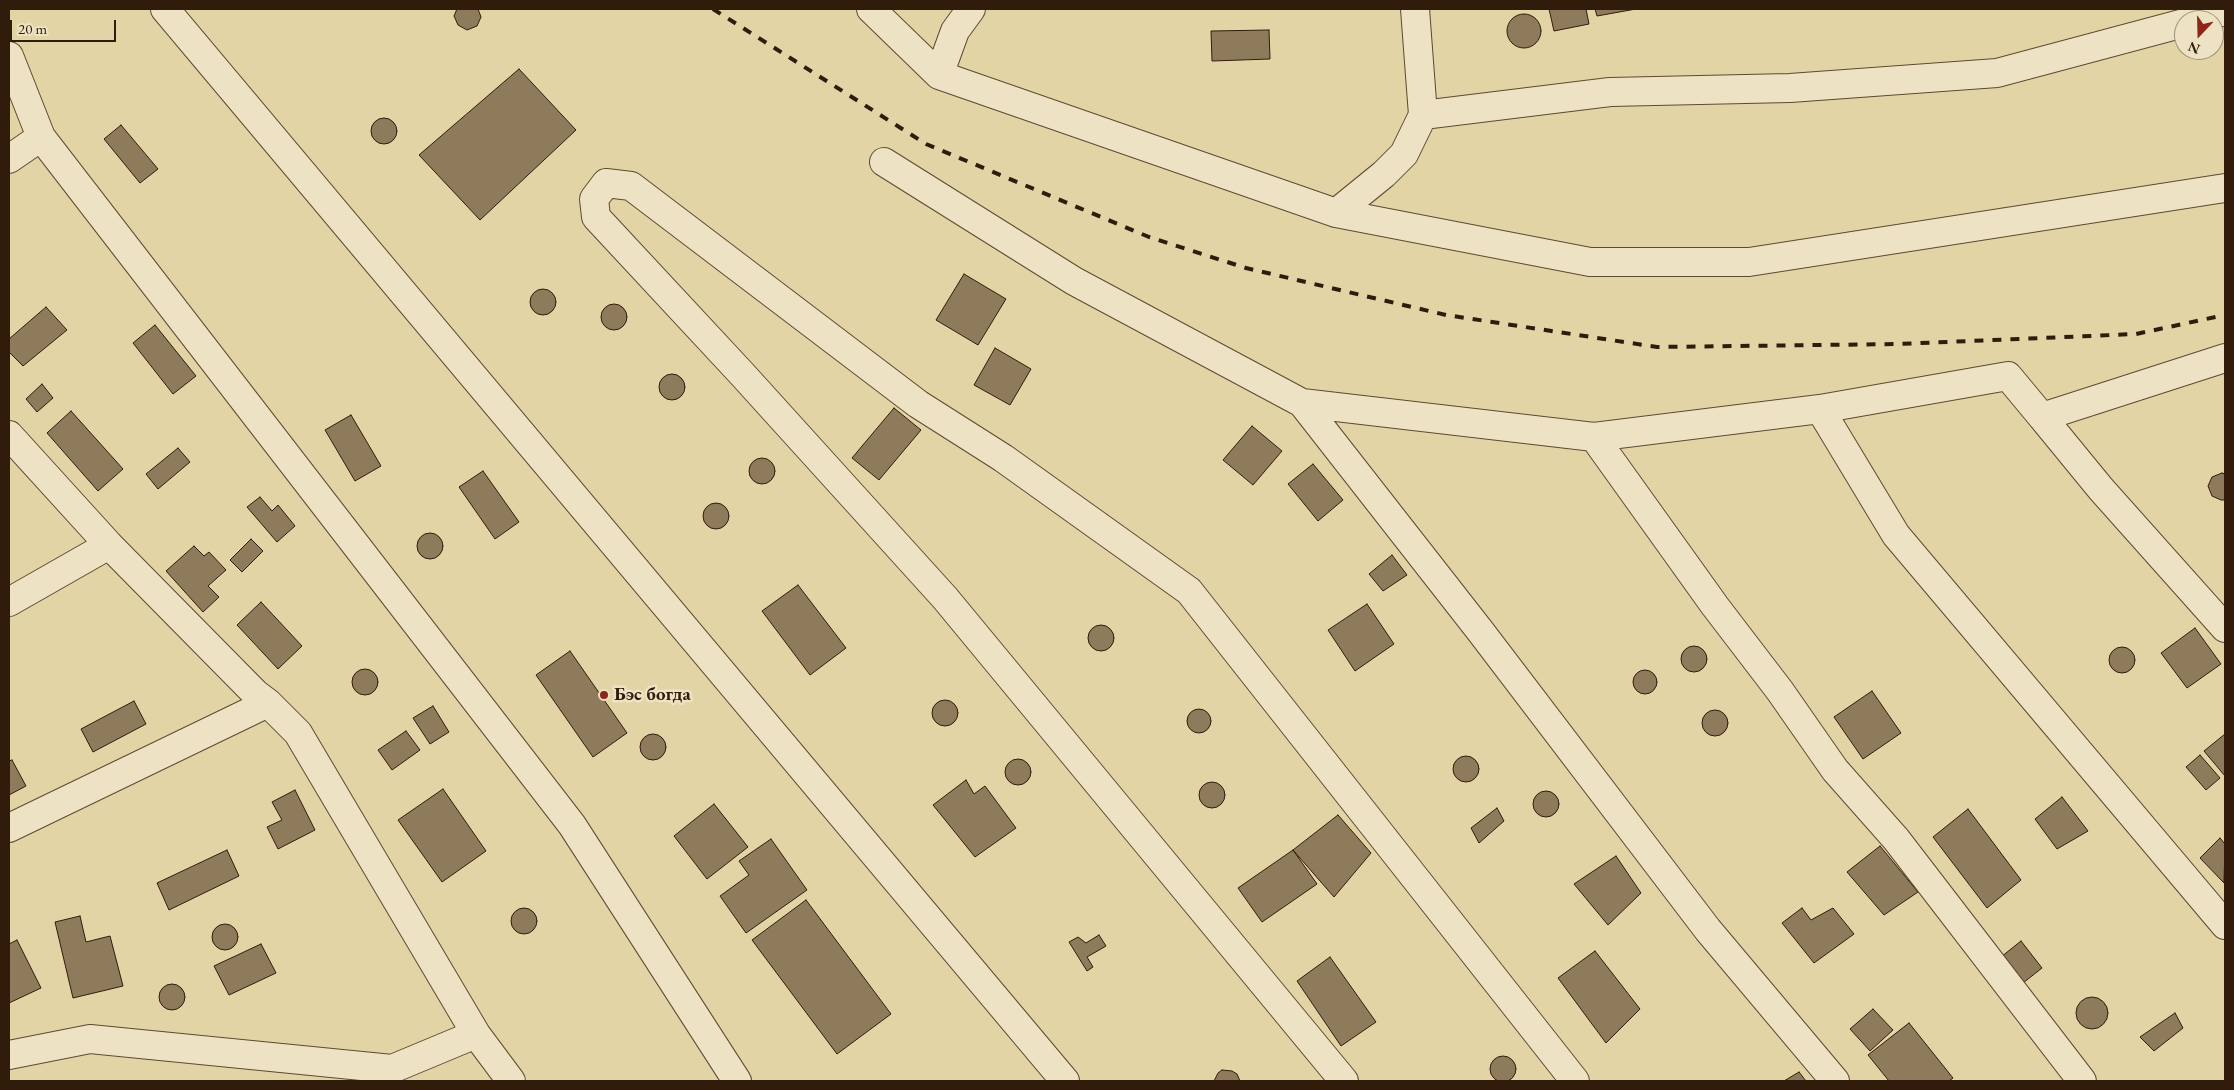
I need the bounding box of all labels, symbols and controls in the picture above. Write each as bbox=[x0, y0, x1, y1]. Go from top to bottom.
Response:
scale bar bbox=[12, 10, 119, 42]
north arrow bbox=[2174, 10, 2224, 60]
text: 20 m bbox=[18, 19, 47, 38]
text: N bbox=[2185, 38, 2203, 59]
place label: Бэс богда bbox=[614, 684, 691, 706]
marker: Бэс богда bbox=[598, 689, 610, 701]

